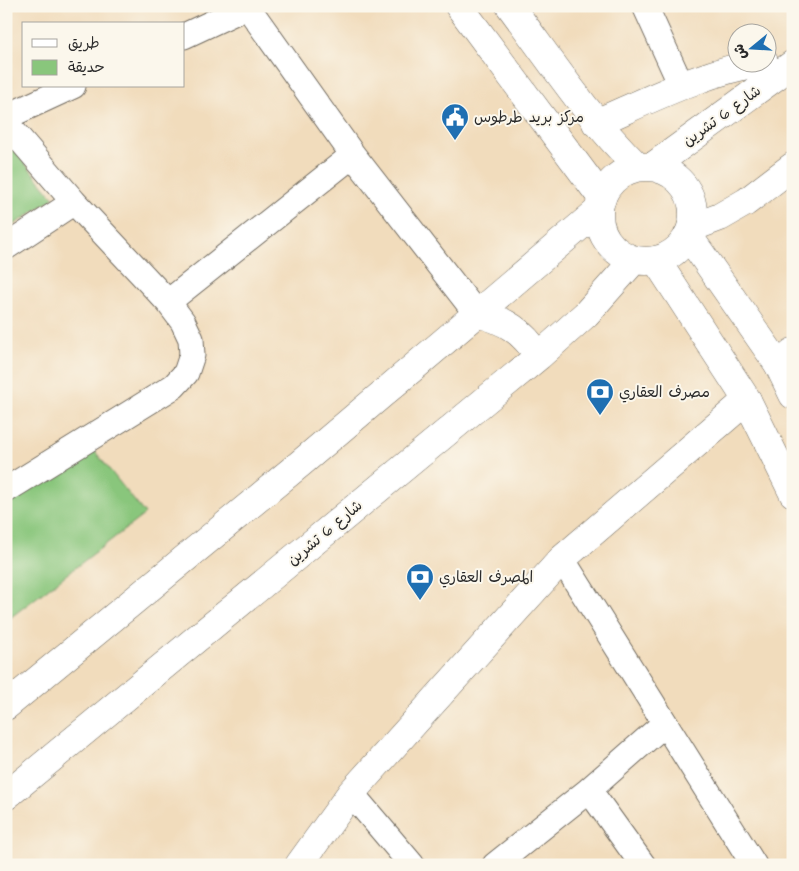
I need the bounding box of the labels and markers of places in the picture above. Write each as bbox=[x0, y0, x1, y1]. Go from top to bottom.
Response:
public building icon: مركز بريد طرطوس bbox=[440, 102, 470, 141]
place label: مركز بريد طرطوس bbox=[474, 107, 584, 128]
bank icon: مصرف العقاري bbox=[585, 377, 615, 416]
place label: مصرف العقاري bbox=[619, 382, 710, 403]
bank icon: المصرف العقاري bbox=[405, 562, 435, 601]
place label: المصرف العقاري bbox=[439, 567, 533, 588]

